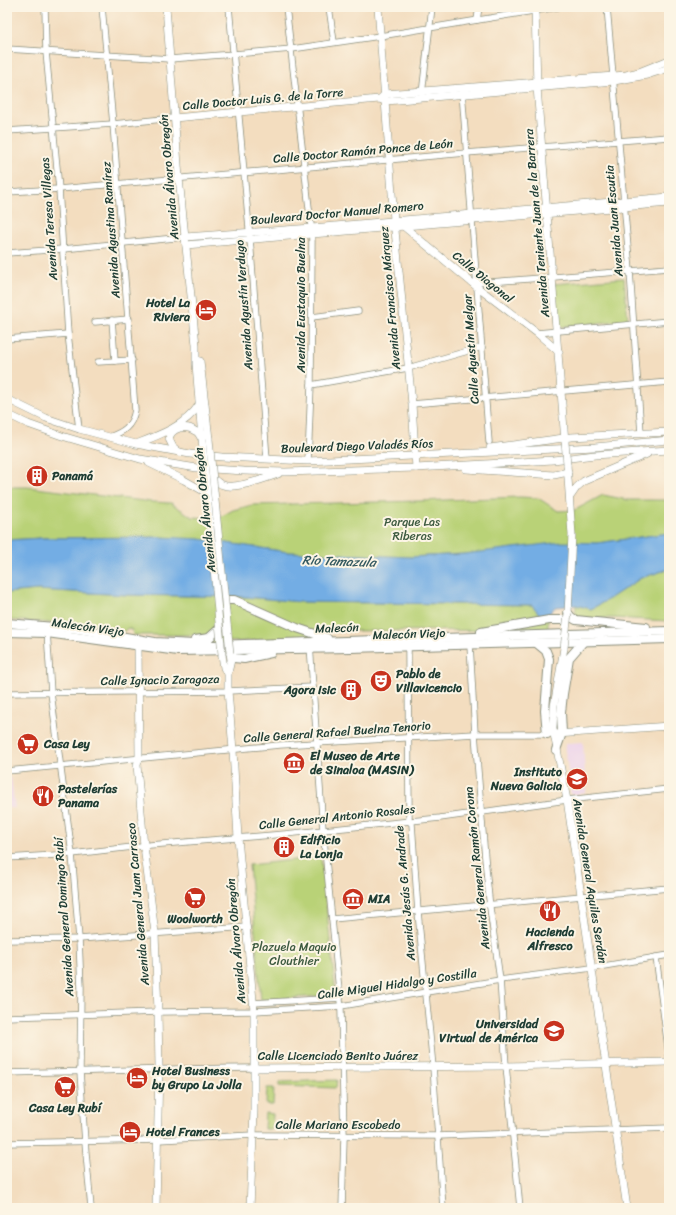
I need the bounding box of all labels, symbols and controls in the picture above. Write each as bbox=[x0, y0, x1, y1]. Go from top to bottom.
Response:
street label: Calle Doctor Luis G. de la Torre bbox=[182, 81, 344, 117]
street label: Avenida Álvaro Obregón bbox=[153, 113, 186, 242]
street label: Avenida Teniente Juan de la Barrera bbox=[518, 127, 556, 319]
street label: Calle Doctor Ramón Ponce de León bbox=[272, 132, 454, 170]
street label: Avenida Teresa Villegas bbox=[34, 157, 64, 282]
street label: Avenida Agustina Ramírez bbox=[95, 161, 127, 300]
street label: Avenida Juan Escutia bbox=[598, 163, 630, 279]
street label: Boulevard Doctor Manuel Romero bbox=[249, 194, 425, 232]
street label: Avenida Francisco Márquez bbox=[373, 225, 407, 371]
street label: Avenida Eustaquio Buelna bbox=[290, 236, 312, 374]
street label: Avenida Agustín Verdugo bbox=[228, 239, 260, 372]
street label: Calle Diagonal bbox=[447, 245, 519, 309]
place label: Hotel La Riviera bbox=[145, 292, 191, 328]
street label: Calle Agustín Melgar bbox=[456, 292, 486, 405]
hotel icon: Hotel La Riviera bbox=[193, 297, 219, 323]
street label: Boulevard Diego Valadés Ríos bbox=[281, 432, 433, 460]
street label: Avenida Álvaro Obregón bbox=[187, 446, 223, 575]
building icon: Panamá bbox=[24, 463, 50, 489]
place label: Panamá bbox=[52, 465, 93, 487]
park label: Parque Las Riberas bbox=[384, 511, 440, 547]
water label: Río Tamazula bbox=[302, 548, 378, 574]
street label: Malecón Viejo bbox=[50, 611, 126, 643]
street label: Malecón bbox=[315, 616, 360, 640]
street label: Malecón Viejo bbox=[372, 622, 446, 646]
place label: Pablo de Villavicencio bbox=[396, 663, 462, 699]
street label: Calle Ignacio Zaragoza bbox=[100, 668, 220, 692]
theatre icon: Pablo de Villavicencio bbox=[368, 668, 394, 694]
building icon: Agora Isic bbox=[338, 677, 364, 703]
place label: Agora Isic bbox=[283, 679, 337, 701]
street label: Calle General Rafael Buelna Tenorio bbox=[243, 714, 431, 750]
supermarket icon: Casa Ley bbox=[15, 731, 41, 757]
place label: Casa Ley bbox=[43, 733, 91, 755]
place label: El Museo de Arte de Sinaloa (MASIN) bbox=[310, 745, 414, 781]
museum icon: El Museo de Arte de Sinaloa (MASIN) bbox=[281, 750, 307, 776]
place label: Instituto Nueva Galicia bbox=[490, 761, 562, 797]
school or university icon: Instituto Nueva Galicia bbox=[564, 766, 590, 792]
place label: Pastelerías Panama bbox=[58, 778, 118, 814]
restaurant icon: Pastelerías Panama bbox=[30, 783, 56, 809]
street label: Avenida General Ramón Corona bbox=[458, 785, 497, 952]
street label: Avenida General Aquiles Serdán bbox=[566, 796, 614, 966]
street label: Calle General Antonio Rosales bbox=[258, 798, 417, 836]
street label: Avenida General Juan Carrasco bbox=[120, 822, 156, 987]
street label: Avenida Jesús G. Andrade bbox=[388, 824, 422, 963]
place label: Edificio La Lonja bbox=[300, 829, 344, 865]
building icon: Edificio La Lonja bbox=[271, 834, 297, 860]
street label: Avenida General Domingo Rubí bbox=[47, 835, 81, 998]
street label: Avenida Álvaro Obregón bbox=[220, 877, 253, 1006]
supermarket icon: Woolworth bbox=[182, 885, 208, 911]
museum icon: MIA bbox=[340, 886, 366, 912]
place label: MIA bbox=[367, 888, 391, 910]
restaurant icon: Hacienda Alfresco bbox=[537, 898, 563, 924]
place label: Woolworth bbox=[167, 908, 223, 930]
place label: Hacienda Alfresco bbox=[525, 921, 574, 957]
park label: Plazuela Maquio Clouthier bbox=[252, 936, 336, 972]
street label: Calle Miguel Hidalgo y Costilla bbox=[316, 962, 479, 1006]
place label: Universidad Virtual de América bbox=[439, 1013, 540, 1049]
school or university icon: Universidad Virtual de América bbox=[541, 1018, 567, 1044]
street label: Calle Licenciado Benito Juárez bbox=[258, 1045, 419, 1067]
place label: Hotel Business by Grupo La Jolla bbox=[151, 1060, 243, 1096]
hotel icon: Hotel Business by Grupo La Jolla bbox=[124, 1065, 150, 1091]
supermarket icon: Casa Ley Rubí bbox=[52, 1074, 78, 1100]
place label: Casa Ley Rubí bbox=[28, 1097, 103, 1119]
street label: Calle Mariano Escobedo bbox=[276, 1114, 401, 1136]
hotel icon: Hotel Frances bbox=[117, 1119, 143, 1145]
place label: Hotel Frances bbox=[145, 1121, 221, 1143]

